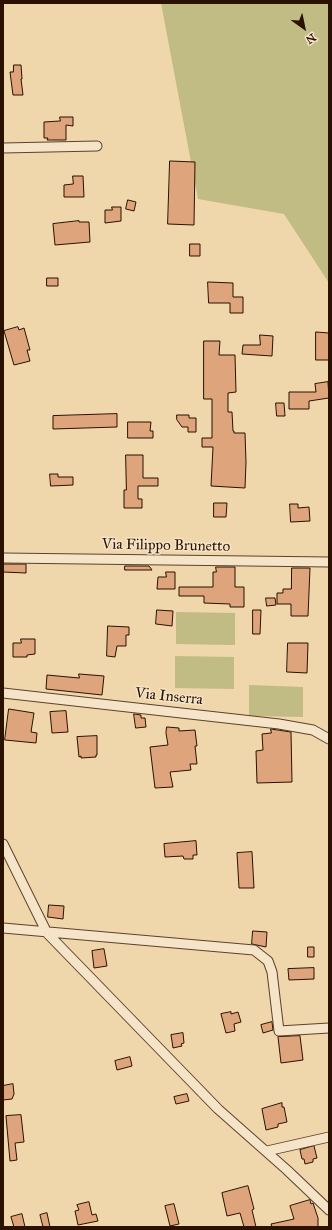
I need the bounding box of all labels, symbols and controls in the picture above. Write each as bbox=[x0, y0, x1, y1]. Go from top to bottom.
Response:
north arrow bbox=[284, 8, 324, 48]
text: N bbox=[303, 30, 318, 46]
street label: Via Filippo Brunetto bbox=[102, 536, 230, 556]
street label: Via Inserra bbox=[134, 684, 204, 710]

